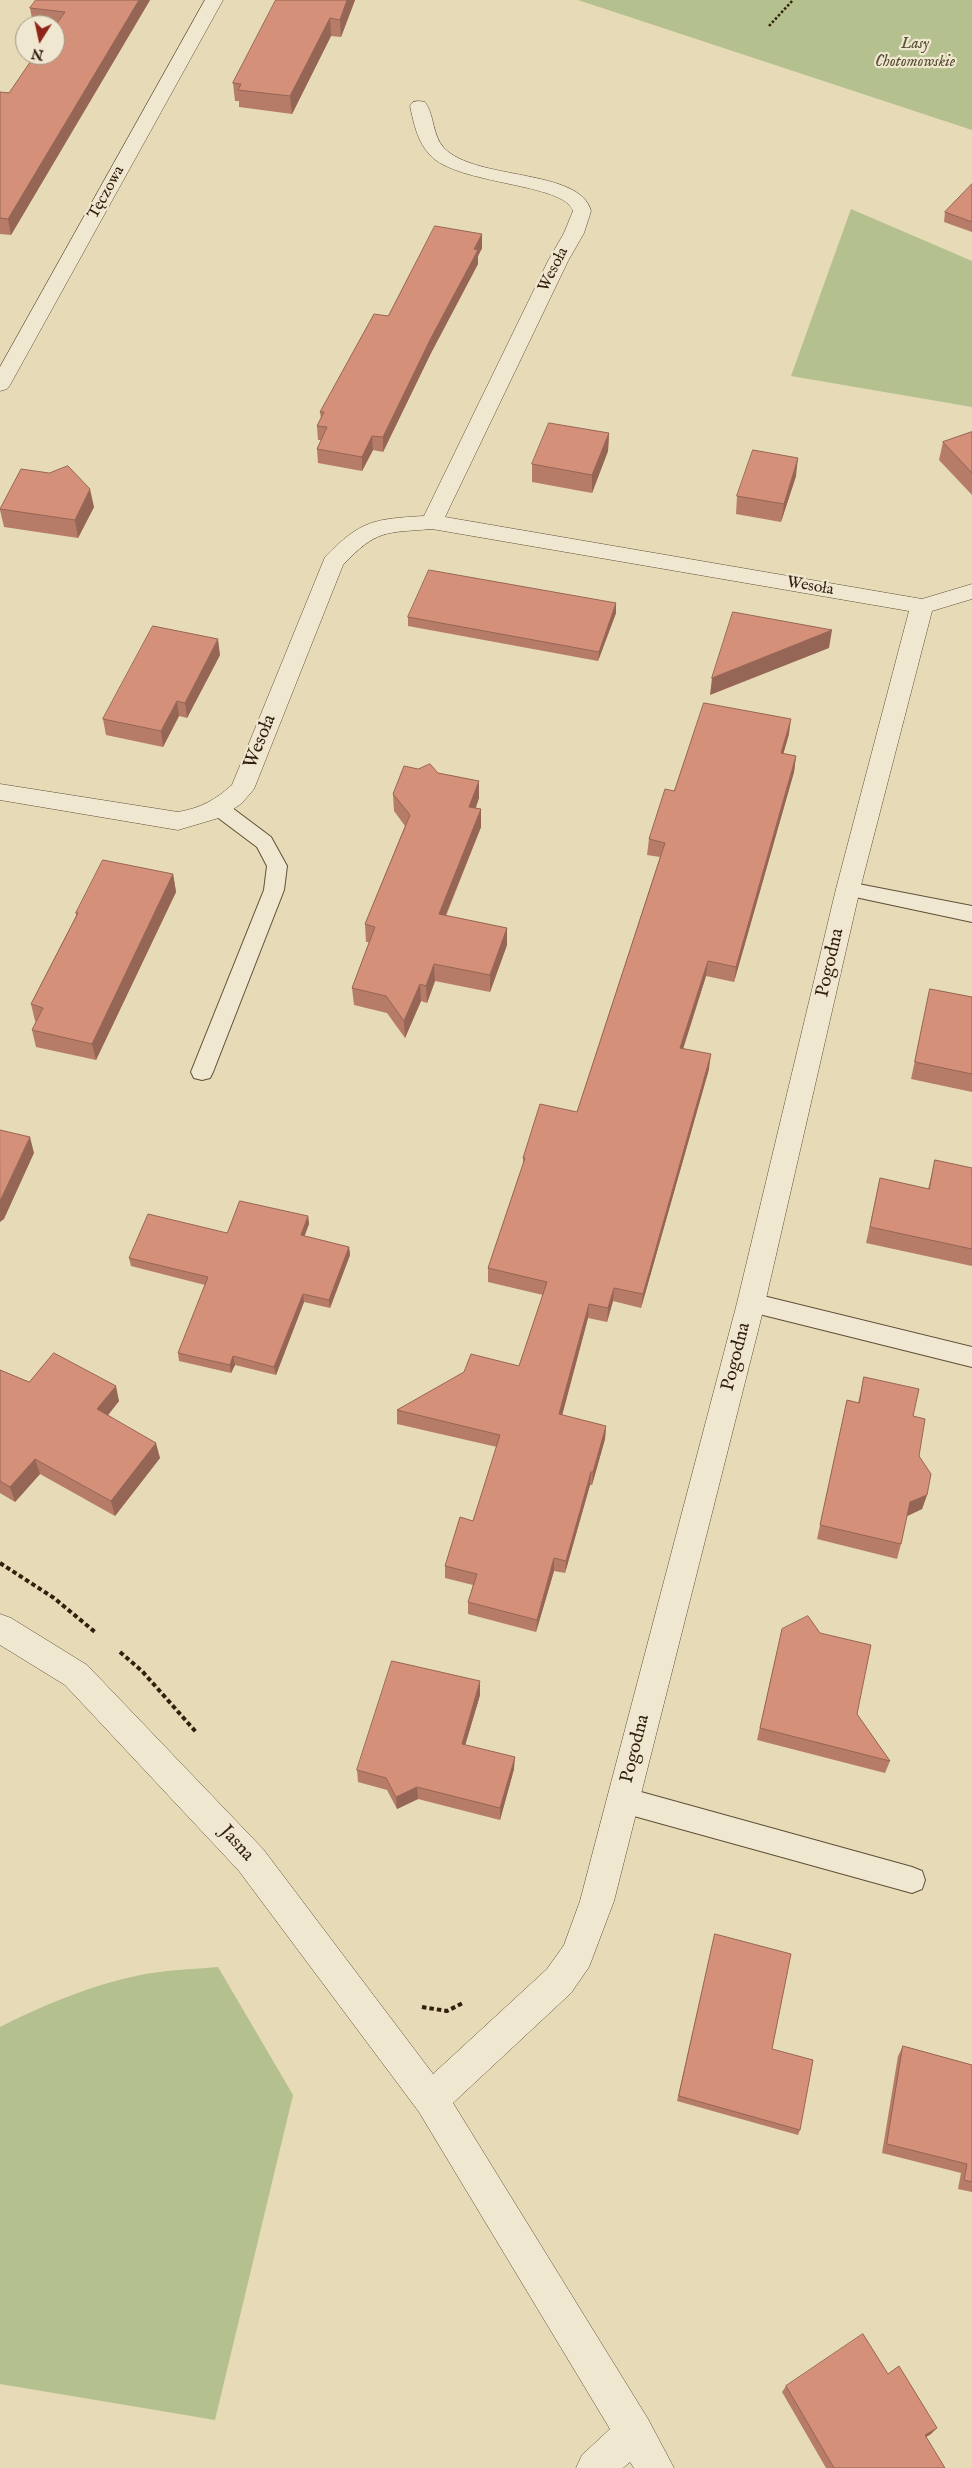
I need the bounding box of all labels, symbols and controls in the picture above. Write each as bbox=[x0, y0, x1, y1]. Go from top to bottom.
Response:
north arrow bbox=[15, 15, 65, 65]
park label: Lasy Chotomowskie bbox=[875, 35, 955, 73]
text: N bbox=[30, 44, 45, 64]
street label: Tęczowa bbox=[85, 163, 129, 223]
street label: Wesoła bbox=[535, 245, 573, 295]
street label: Wesoła bbox=[785, 573, 835, 601]
street label: Wesoła bbox=[240, 712, 282, 772]
street label: Pogodna bbox=[812, 926, 850, 1000]
street label: Pogodna bbox=[717, 1320, 757, 1394]
street label: Pogodna bbox=[616, 1712, 656, 1786]
street label: Jasna bbox=[214, 1821, 258, 1867]

